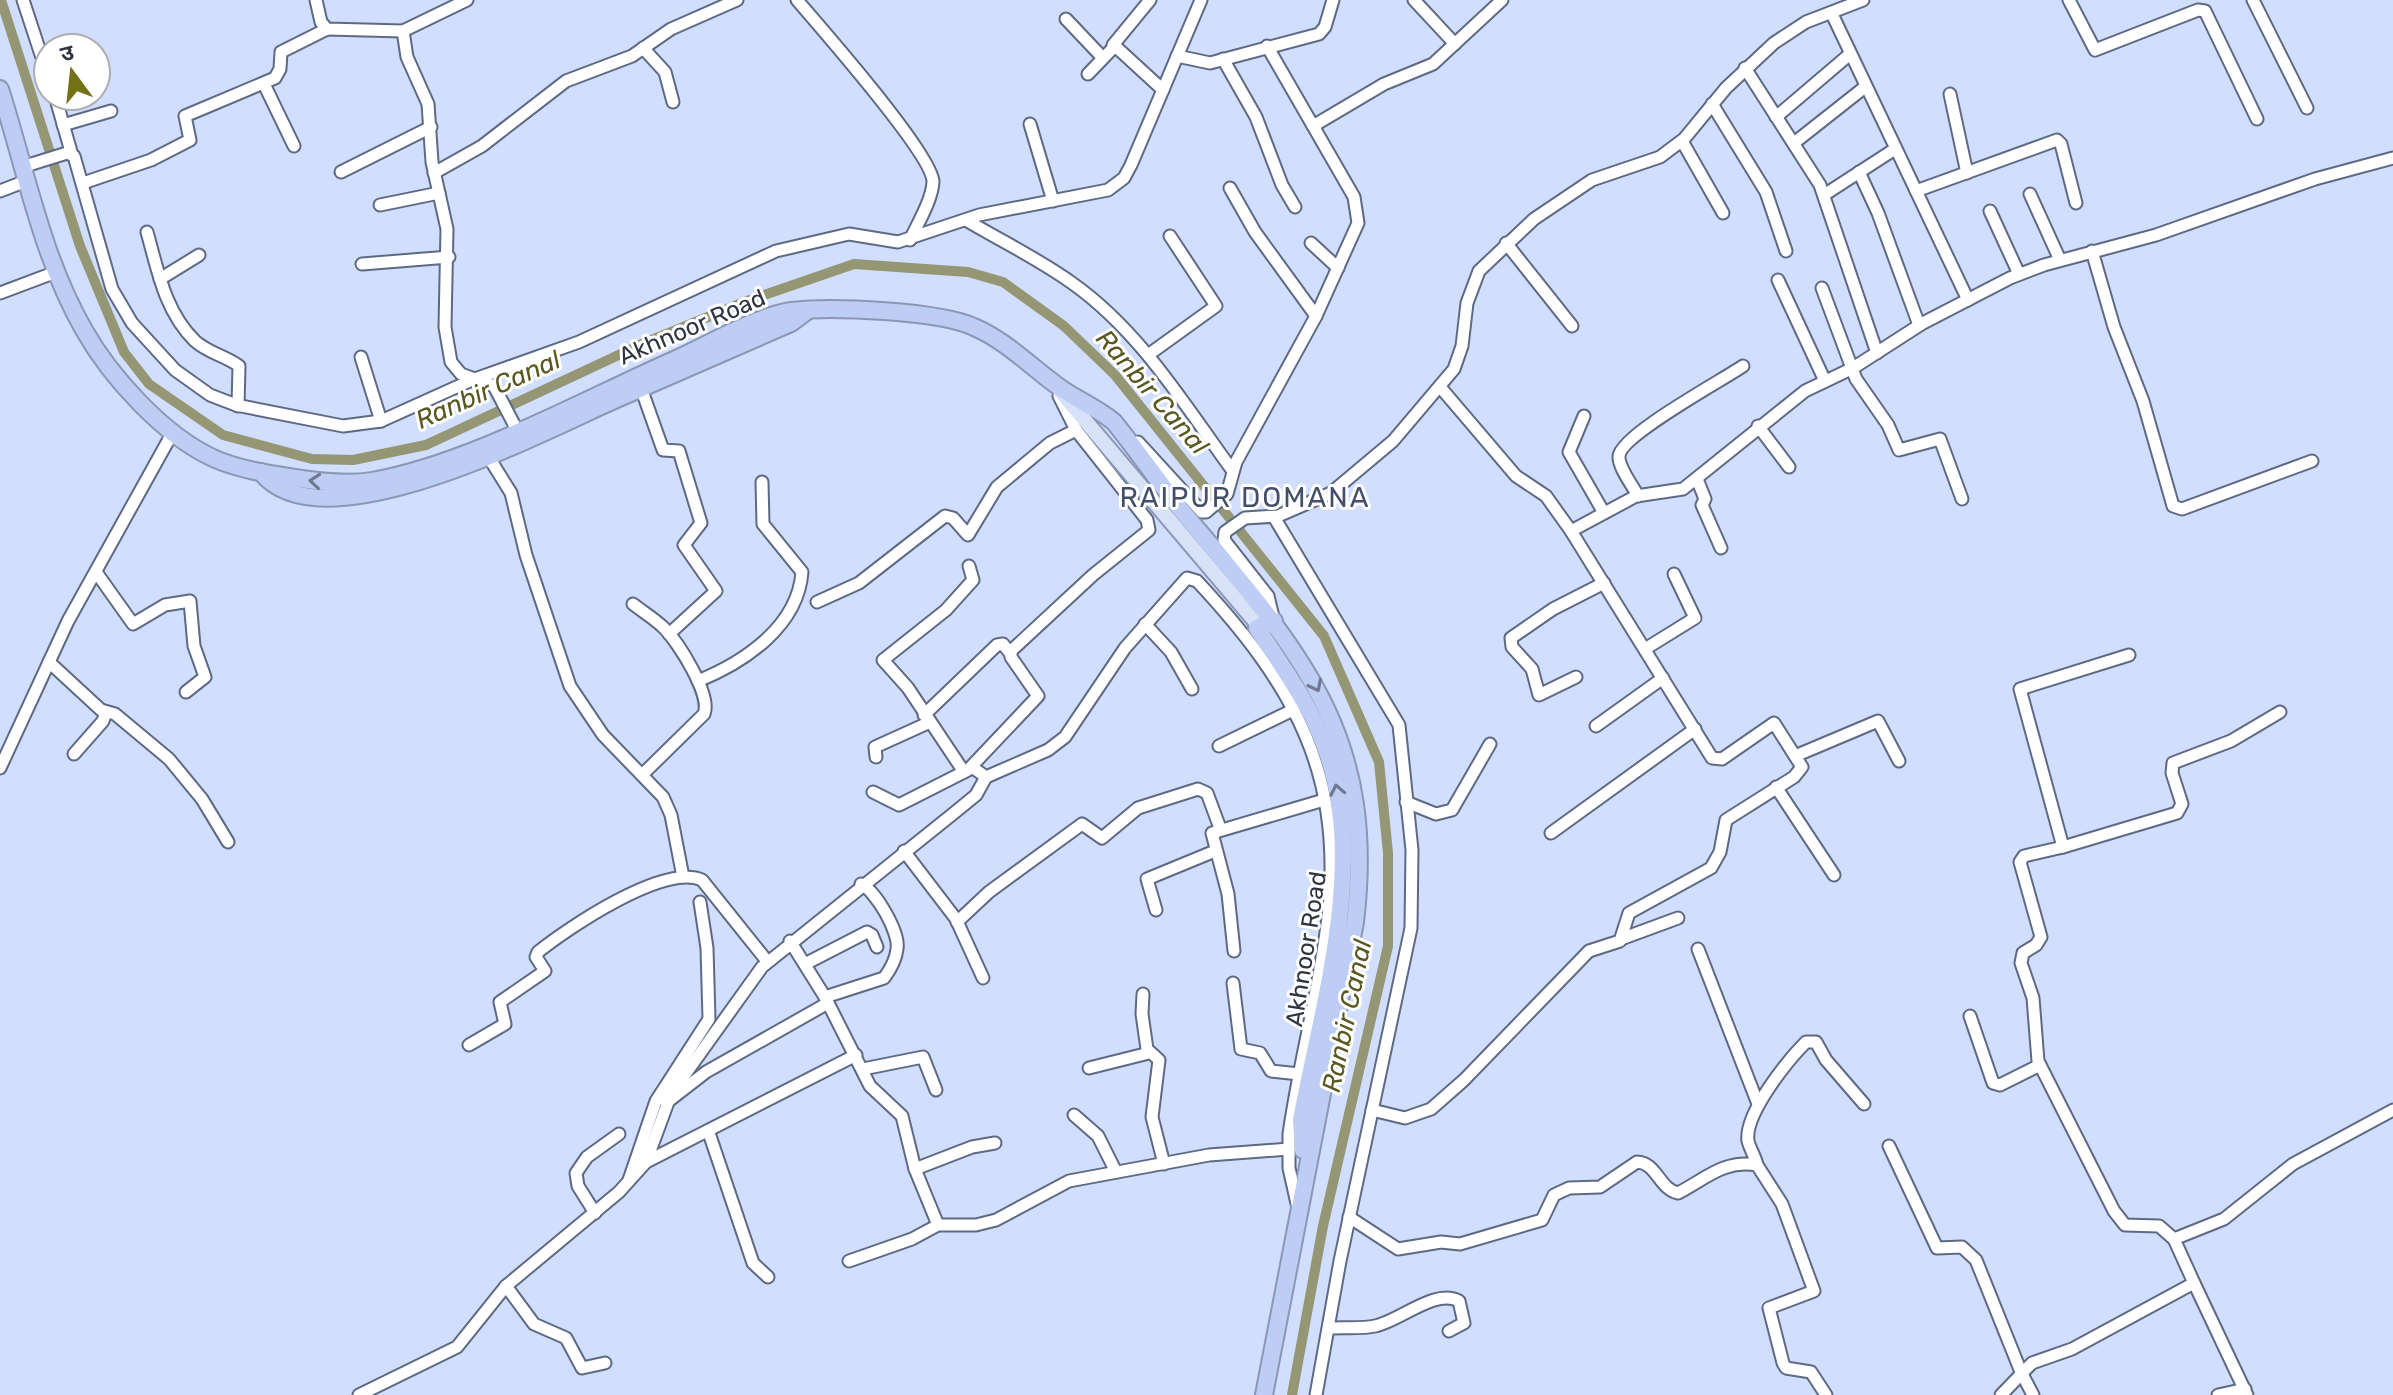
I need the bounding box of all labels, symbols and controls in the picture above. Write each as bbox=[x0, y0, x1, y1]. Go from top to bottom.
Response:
north arrow bbox=[32, 32, 112, 112]
text: उ bbox=[57, 38, 78, 68]
street label: Akhnoor Road bbox=[614, 284, 770, 370]
water label: Ranbir Canal bbox=[1089, 323, 1215, 461]
water label: Ranbir Canal bbox=[411, 344, 566, 436]
one-way arrow bbox=[308, 472, 321, 489]
district label: RAIPUR DOMANA bbox=[1119, 481, 1371, 514]
one-way arrow bbox=[1306, 678, 1322, 693]
one-way arrow bbox=[1329, 783, 1346, 797]
street label: Akhnoor Road bbox=[1280, 870, 1332, 1028]
water label: Ranbir Canal bbox=[1316, 936, 1378, 1095]

